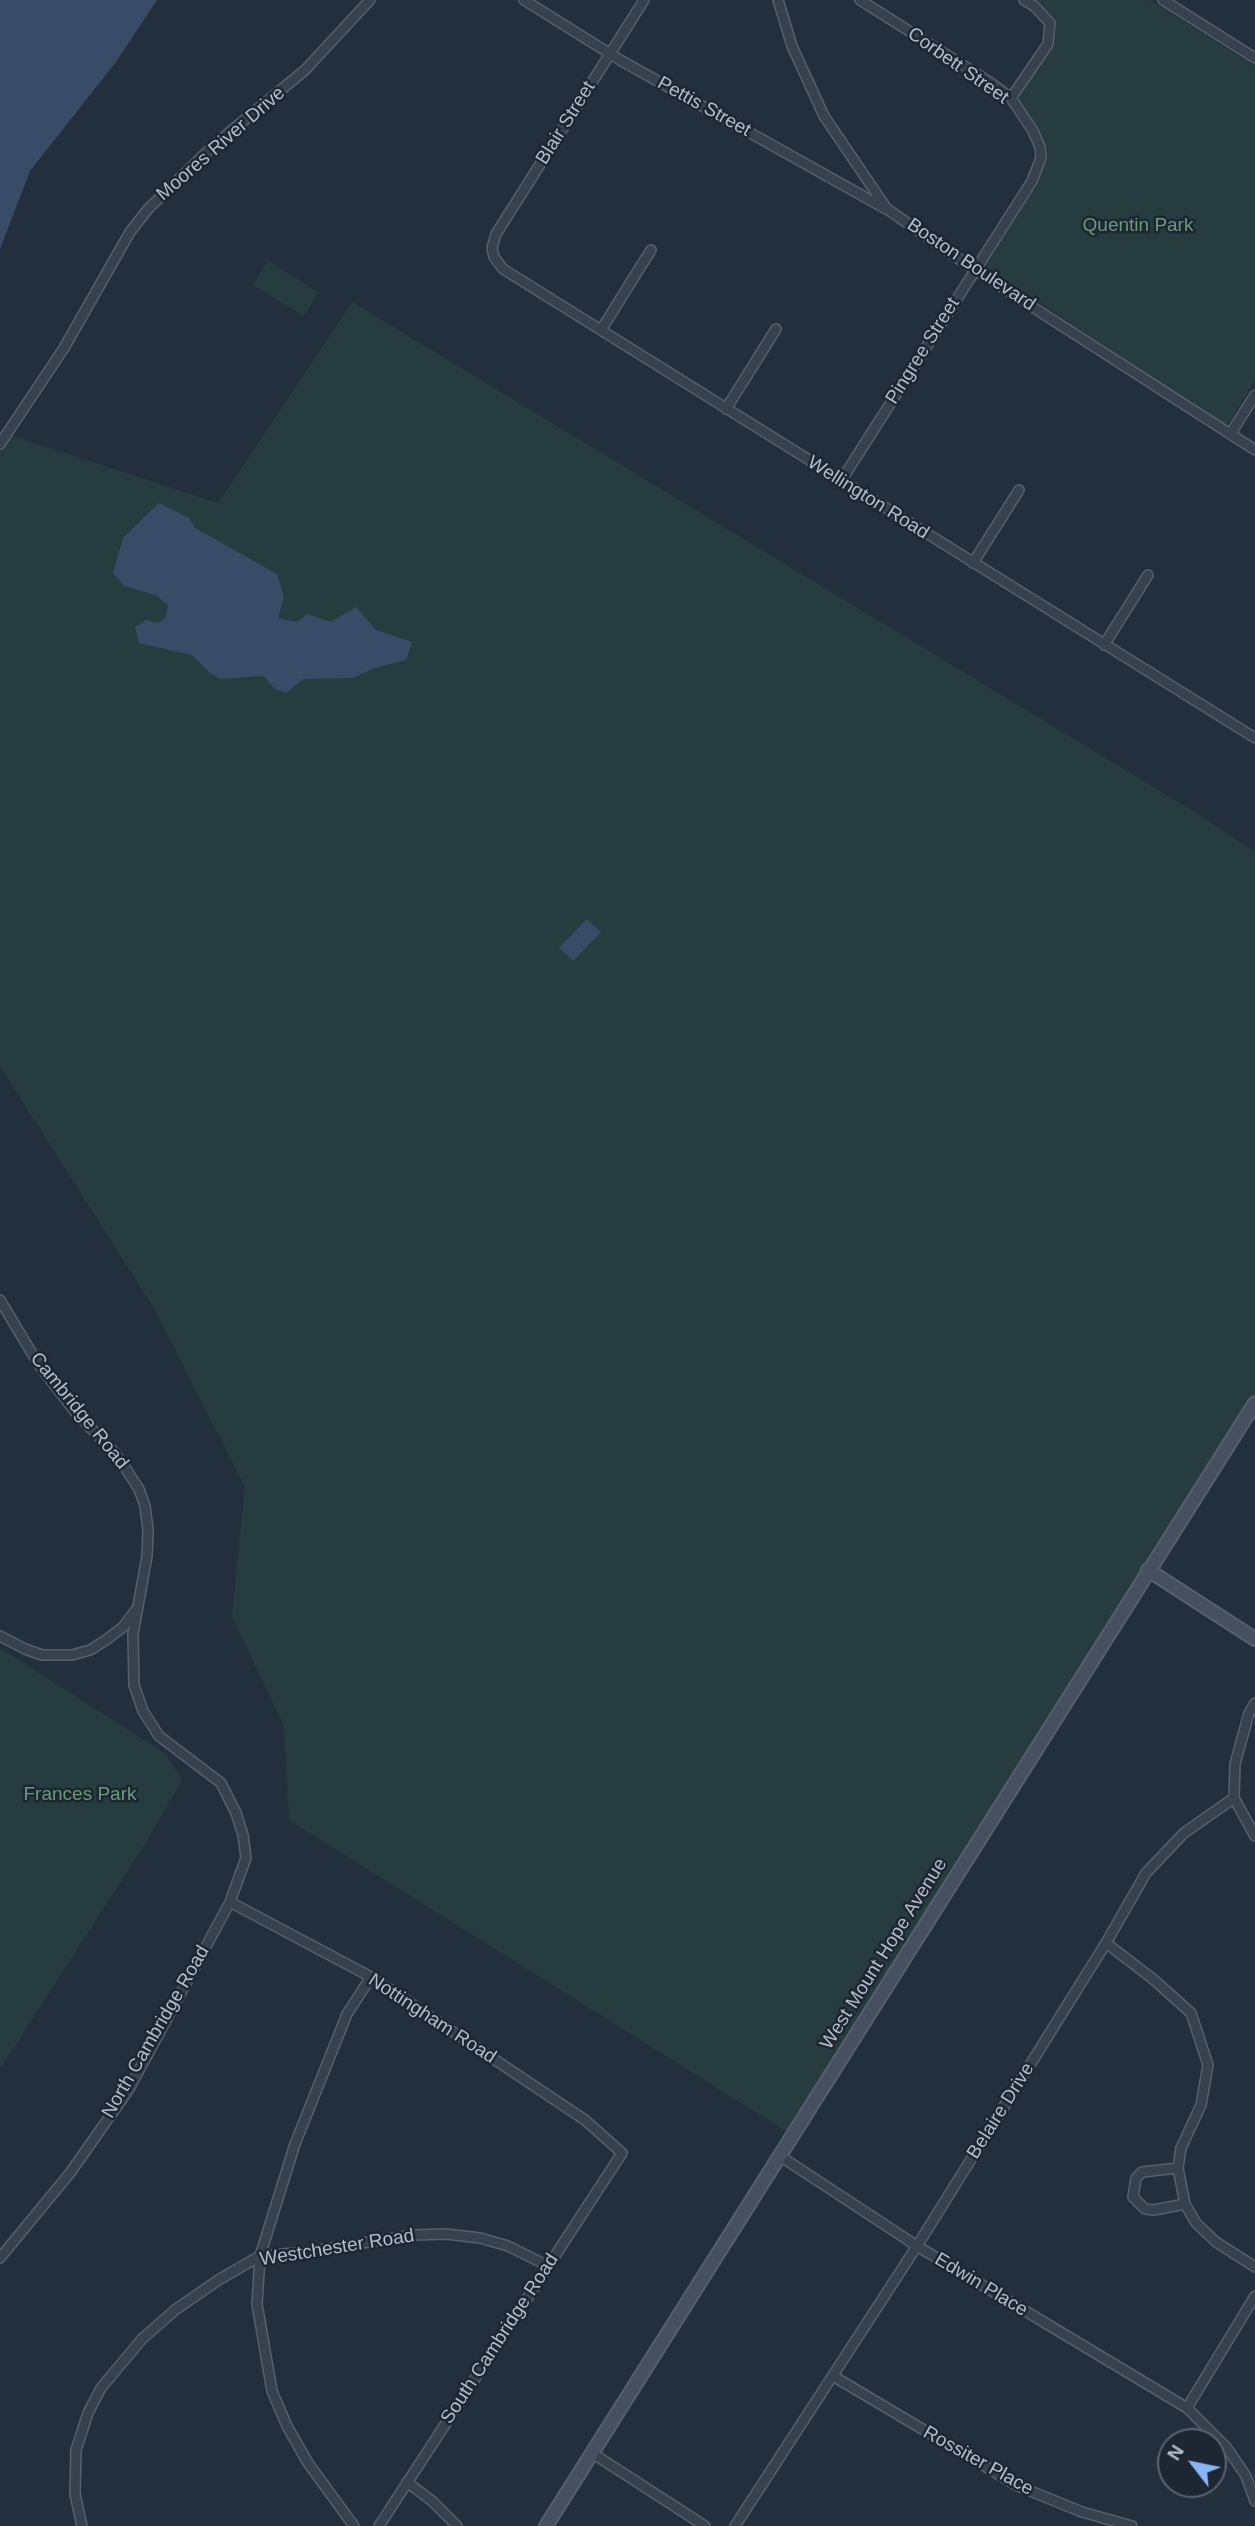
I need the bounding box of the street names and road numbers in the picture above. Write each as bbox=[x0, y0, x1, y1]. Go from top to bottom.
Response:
street label: Corbett Street bbox=[903, 23, 1013, 109]
street label: Pettis Street bbox=[653, 72, 755, 142]
street label: Blair Street bbox=[531, 77, 601, 169]
street label: Moores River Drive bbox=[152, 82, 290, 206]
street label: Boston Boulevard bbox=[902, 214, 1040, 316]
street label: Pingree Street bbox=[881, 293, 965, 409]
street label: Wellington Road bbox=[803, 451, 933, 545]
street label: Cambridge Road bbox=[25, 1348, 133, 1474]
street label: West Mount Hope Avenue bbox=[816, 1854, 952, 2054]
street label: North Cambridge Road bbox=[97, 1942, 215, 2122]
street label: Nottingham Road bbox=[364, 1969, 500, 2069]
street label: Belaire Drive bbox=[963, 2059, 1039, 2163]
street label: Westchester Road bbox=[258, 2225, 416, 2271]
street label: Edwin Place bbox=[930, 2248, 1032, 2322]
street label: South Cambridge Road bbox=[436, 2250, 564, 2428]
street label: Rossiter Place bbox=[919, 2421, 1037, 2501]

